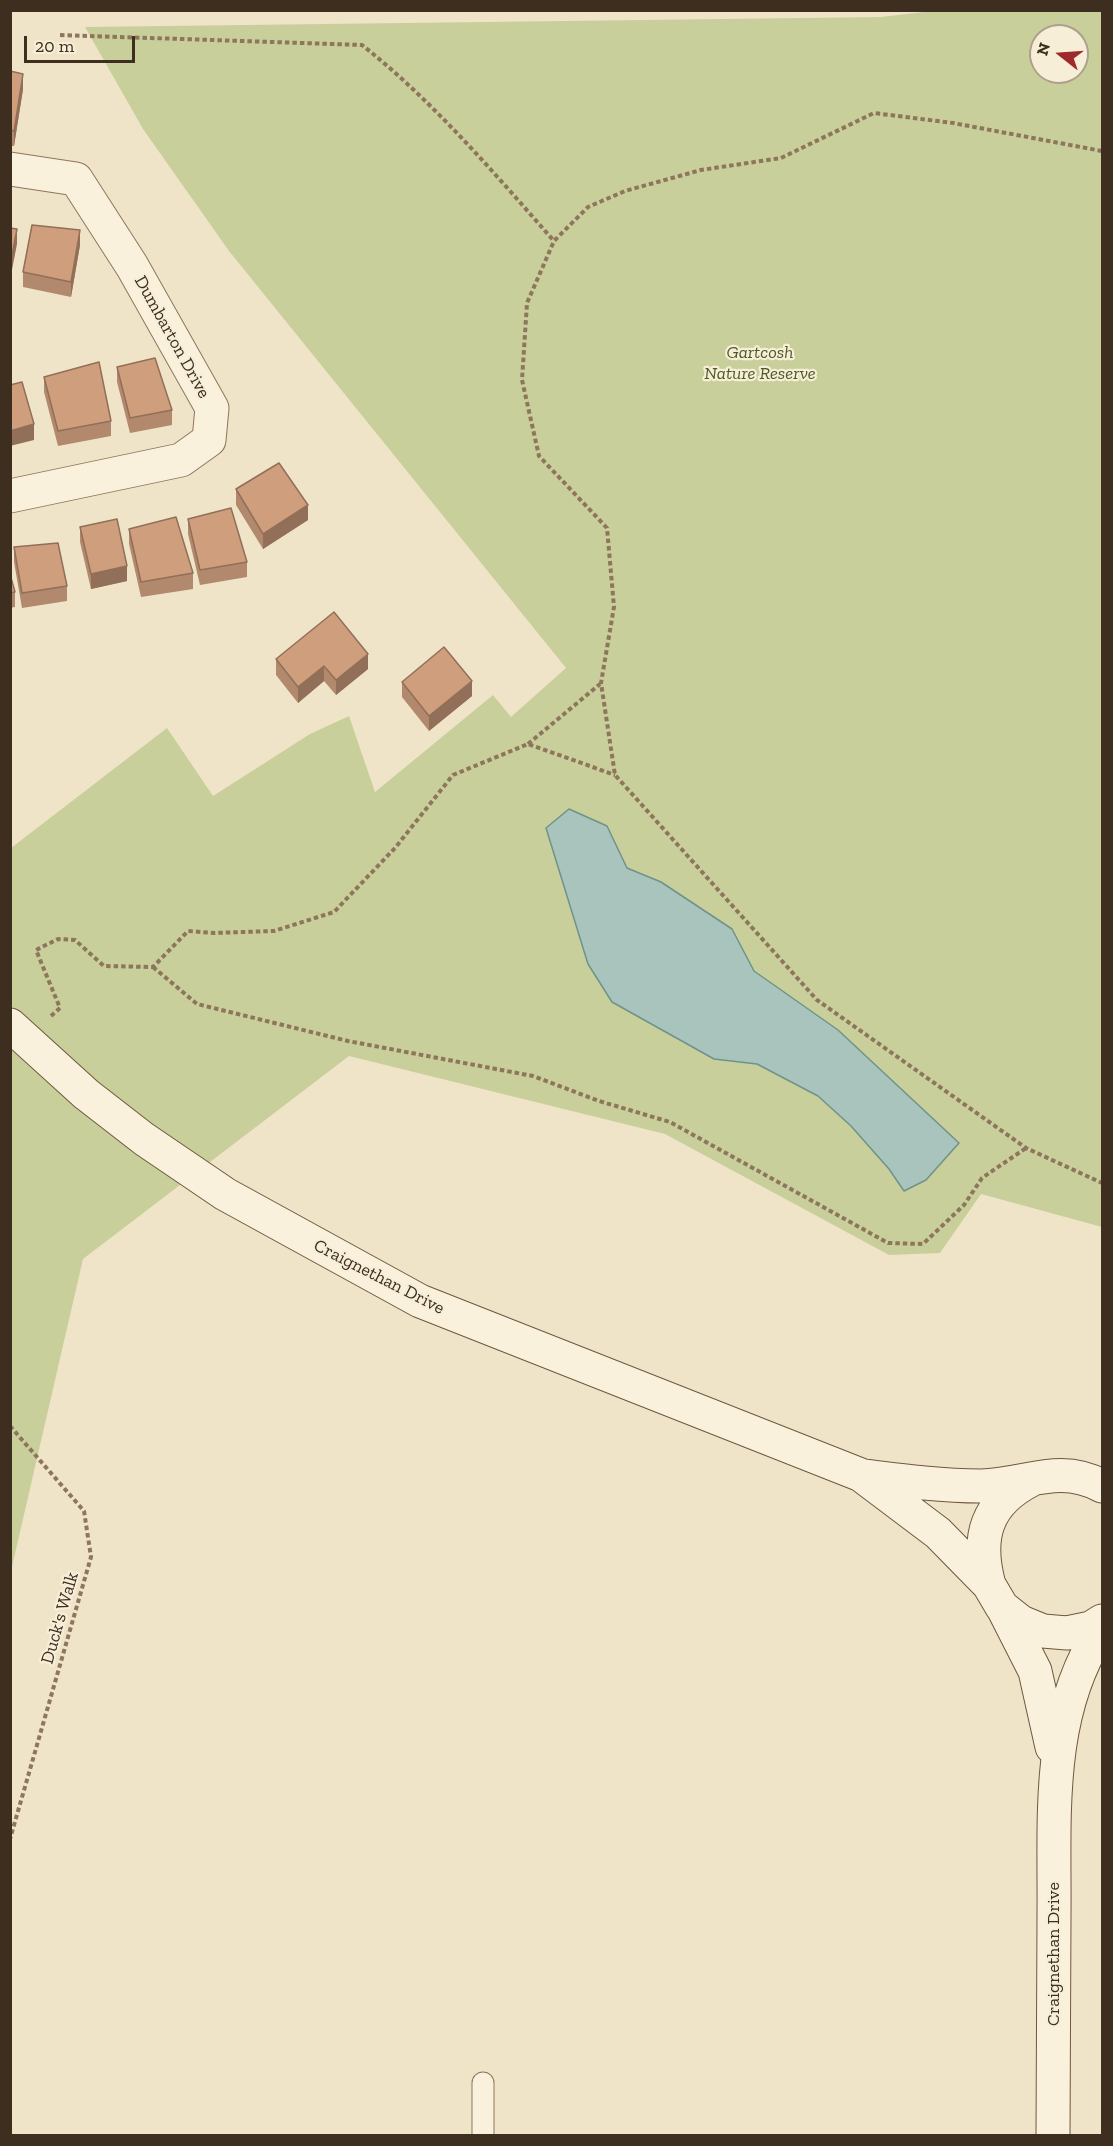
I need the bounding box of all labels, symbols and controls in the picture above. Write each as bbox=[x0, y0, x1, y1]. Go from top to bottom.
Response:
scale bar bbox=[27, 24, 138, 62]
north arrow bbox=[1029, 24, 1089, 84]
text: 20 m bbox=[35, 35, 74, 57]
text: N bbox=[1032, 41, 1054, 58]
street label: Dumbarton Drive bbox=[129, 272, 215, 402]
park label: Gartcosh Nature Reserve bbox=[704, 342, 816, 385]
street label: Craignethan Drive bbox=[310, 1235, 448, 1319]
street label: Duck's Walk bbox=[37, 1569, 83, 1667]
street label: Craignethan Drive bbox=[1043, 1882, 1065, 2026]

